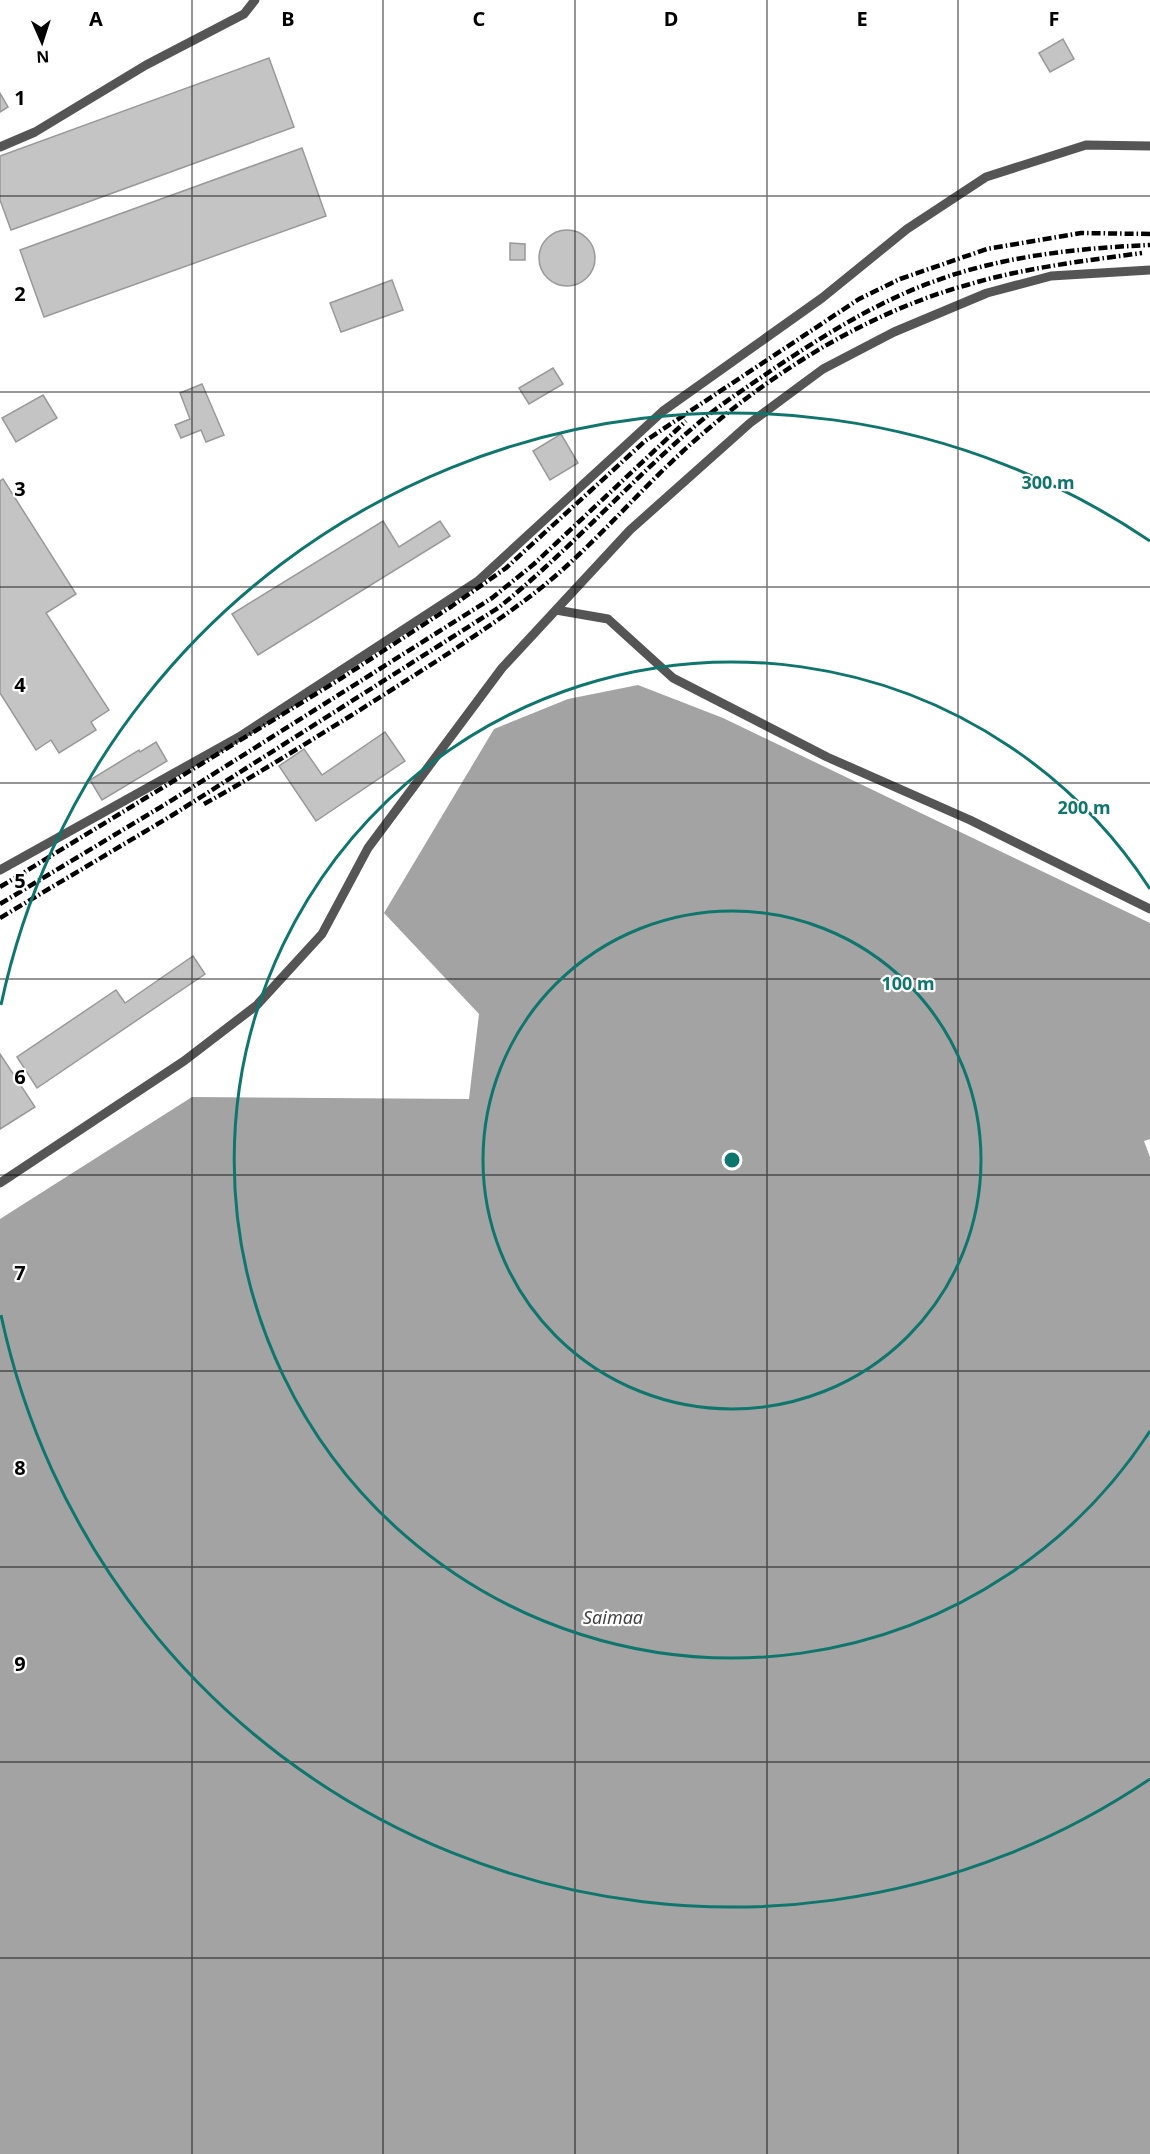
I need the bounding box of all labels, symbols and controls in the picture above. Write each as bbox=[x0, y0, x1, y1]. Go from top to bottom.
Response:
text: A bbox=[89, 5, 103, 32]
text: B bbox=[281, 5, 295, 32]
text: C bbox=[473, 5, 486, 32]
text: D bbox=[664, 5, 678, 32]
text: E bbox=[856, 5, 868, 32]
text: F bbox=[1049, 5, 1059, 32]
north arrow bbox=[12, 12, 72, 72]
text: N bbox=[36, 46, 50, 68]
text: 1 bbox=[14, 84, 26, 111]
text: 2 bbox=[14, 280, 26, 307]
text: 300 m bbox=[1021, 470, 1075, 494]
text: 3 bbox=[14, 475, 26, 502]
text: 4 bbox=[14, 671, 26, 698]
text: 200 m bbox=[1057, 795, 1111, 819]
text: 5 bbox=[14, 867, 26, 894]
text: 100 m bbox=[881, 971, 935, 995]
text: 6 bbox=[14, 1063, 26, 1090]
centre of rings bbox=[722, 1150, 742, 1170]
text: 7 bbox=[14, 1259, 26, 1286]
text: 8 bbox=[14, 1454, 26, 1481]
water label: Saimaa bbox=[583, 1605, 643, 1629]
text: 9 bbox=[14, 1650, 26, 1677]

